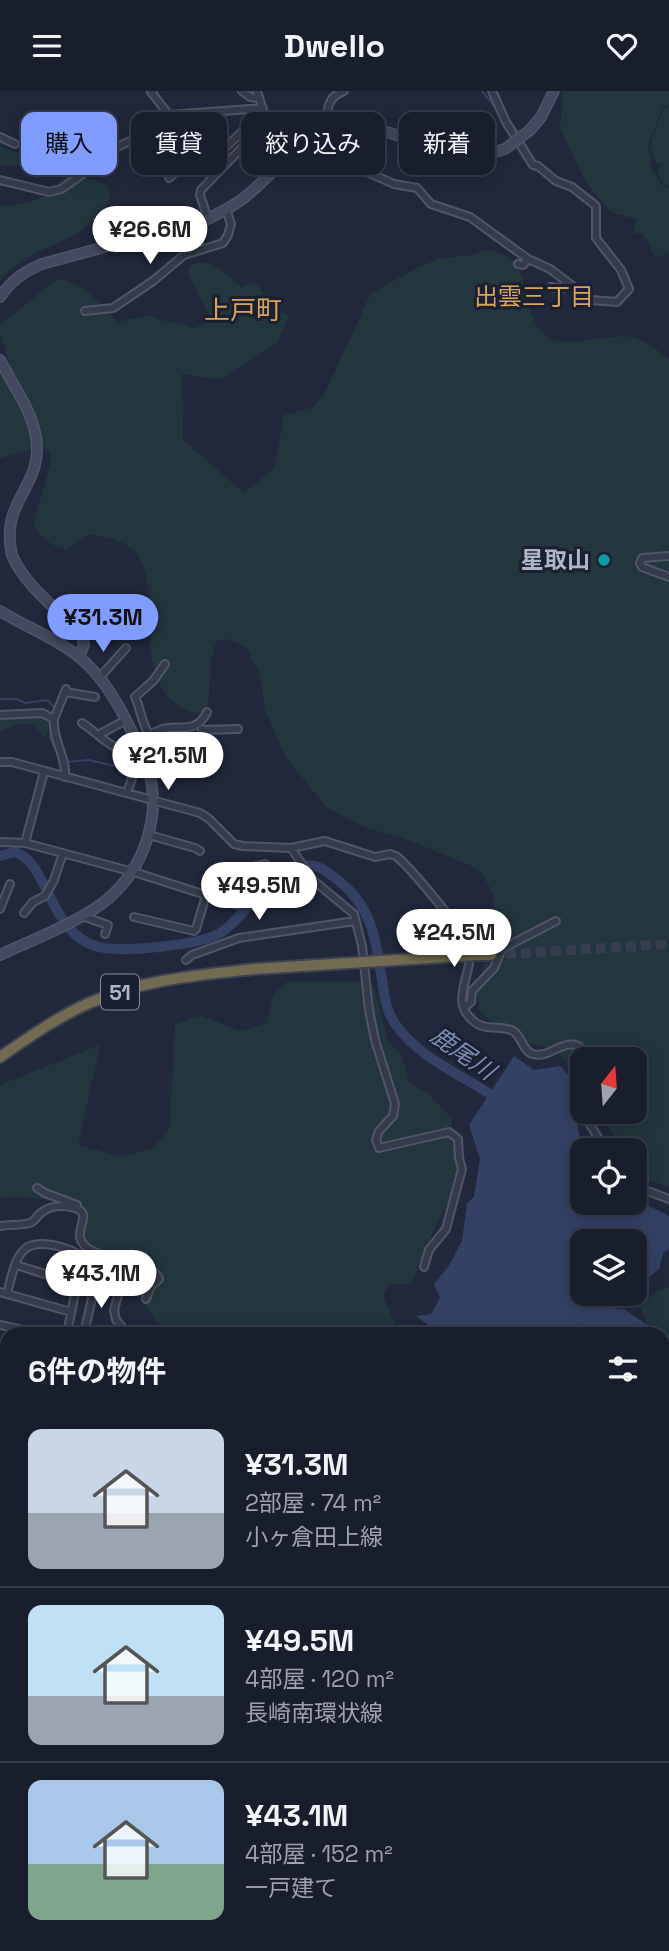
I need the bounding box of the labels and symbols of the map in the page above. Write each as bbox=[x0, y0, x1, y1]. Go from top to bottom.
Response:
pin: ¥26.6M bbox=[93, 207, 207, 266]
district label: 出雲三丁目 bbox=[474, 281, 594, 312]
district label: 上戸町 bbox=[204, 293, 282, 327]
place label: 星取山 bbox=[521, 545, 590, 575]
marker: 星取山 bbox=[596, 552, 612, 568]
pin: ¥31.3M bbox=[46, 595, 160, 654]
pin: ¥21.5M bbox=[111, 733, 225, 792]
pin: ¥49.5M bbox=[202, 863, 316, 922]
pin: ¥24.5M bbox=[397, 909, 511, 969]
road number: 51 bbox=[101, 975, 139, 1009]
water label: 鹿尾川 bbox=[425, 1020, 504, 1088]
north arrow bbox=[570, 1047, 648, 1123]
pin: ¥43.1M bbox=[44, 1251, 158, 1310]

